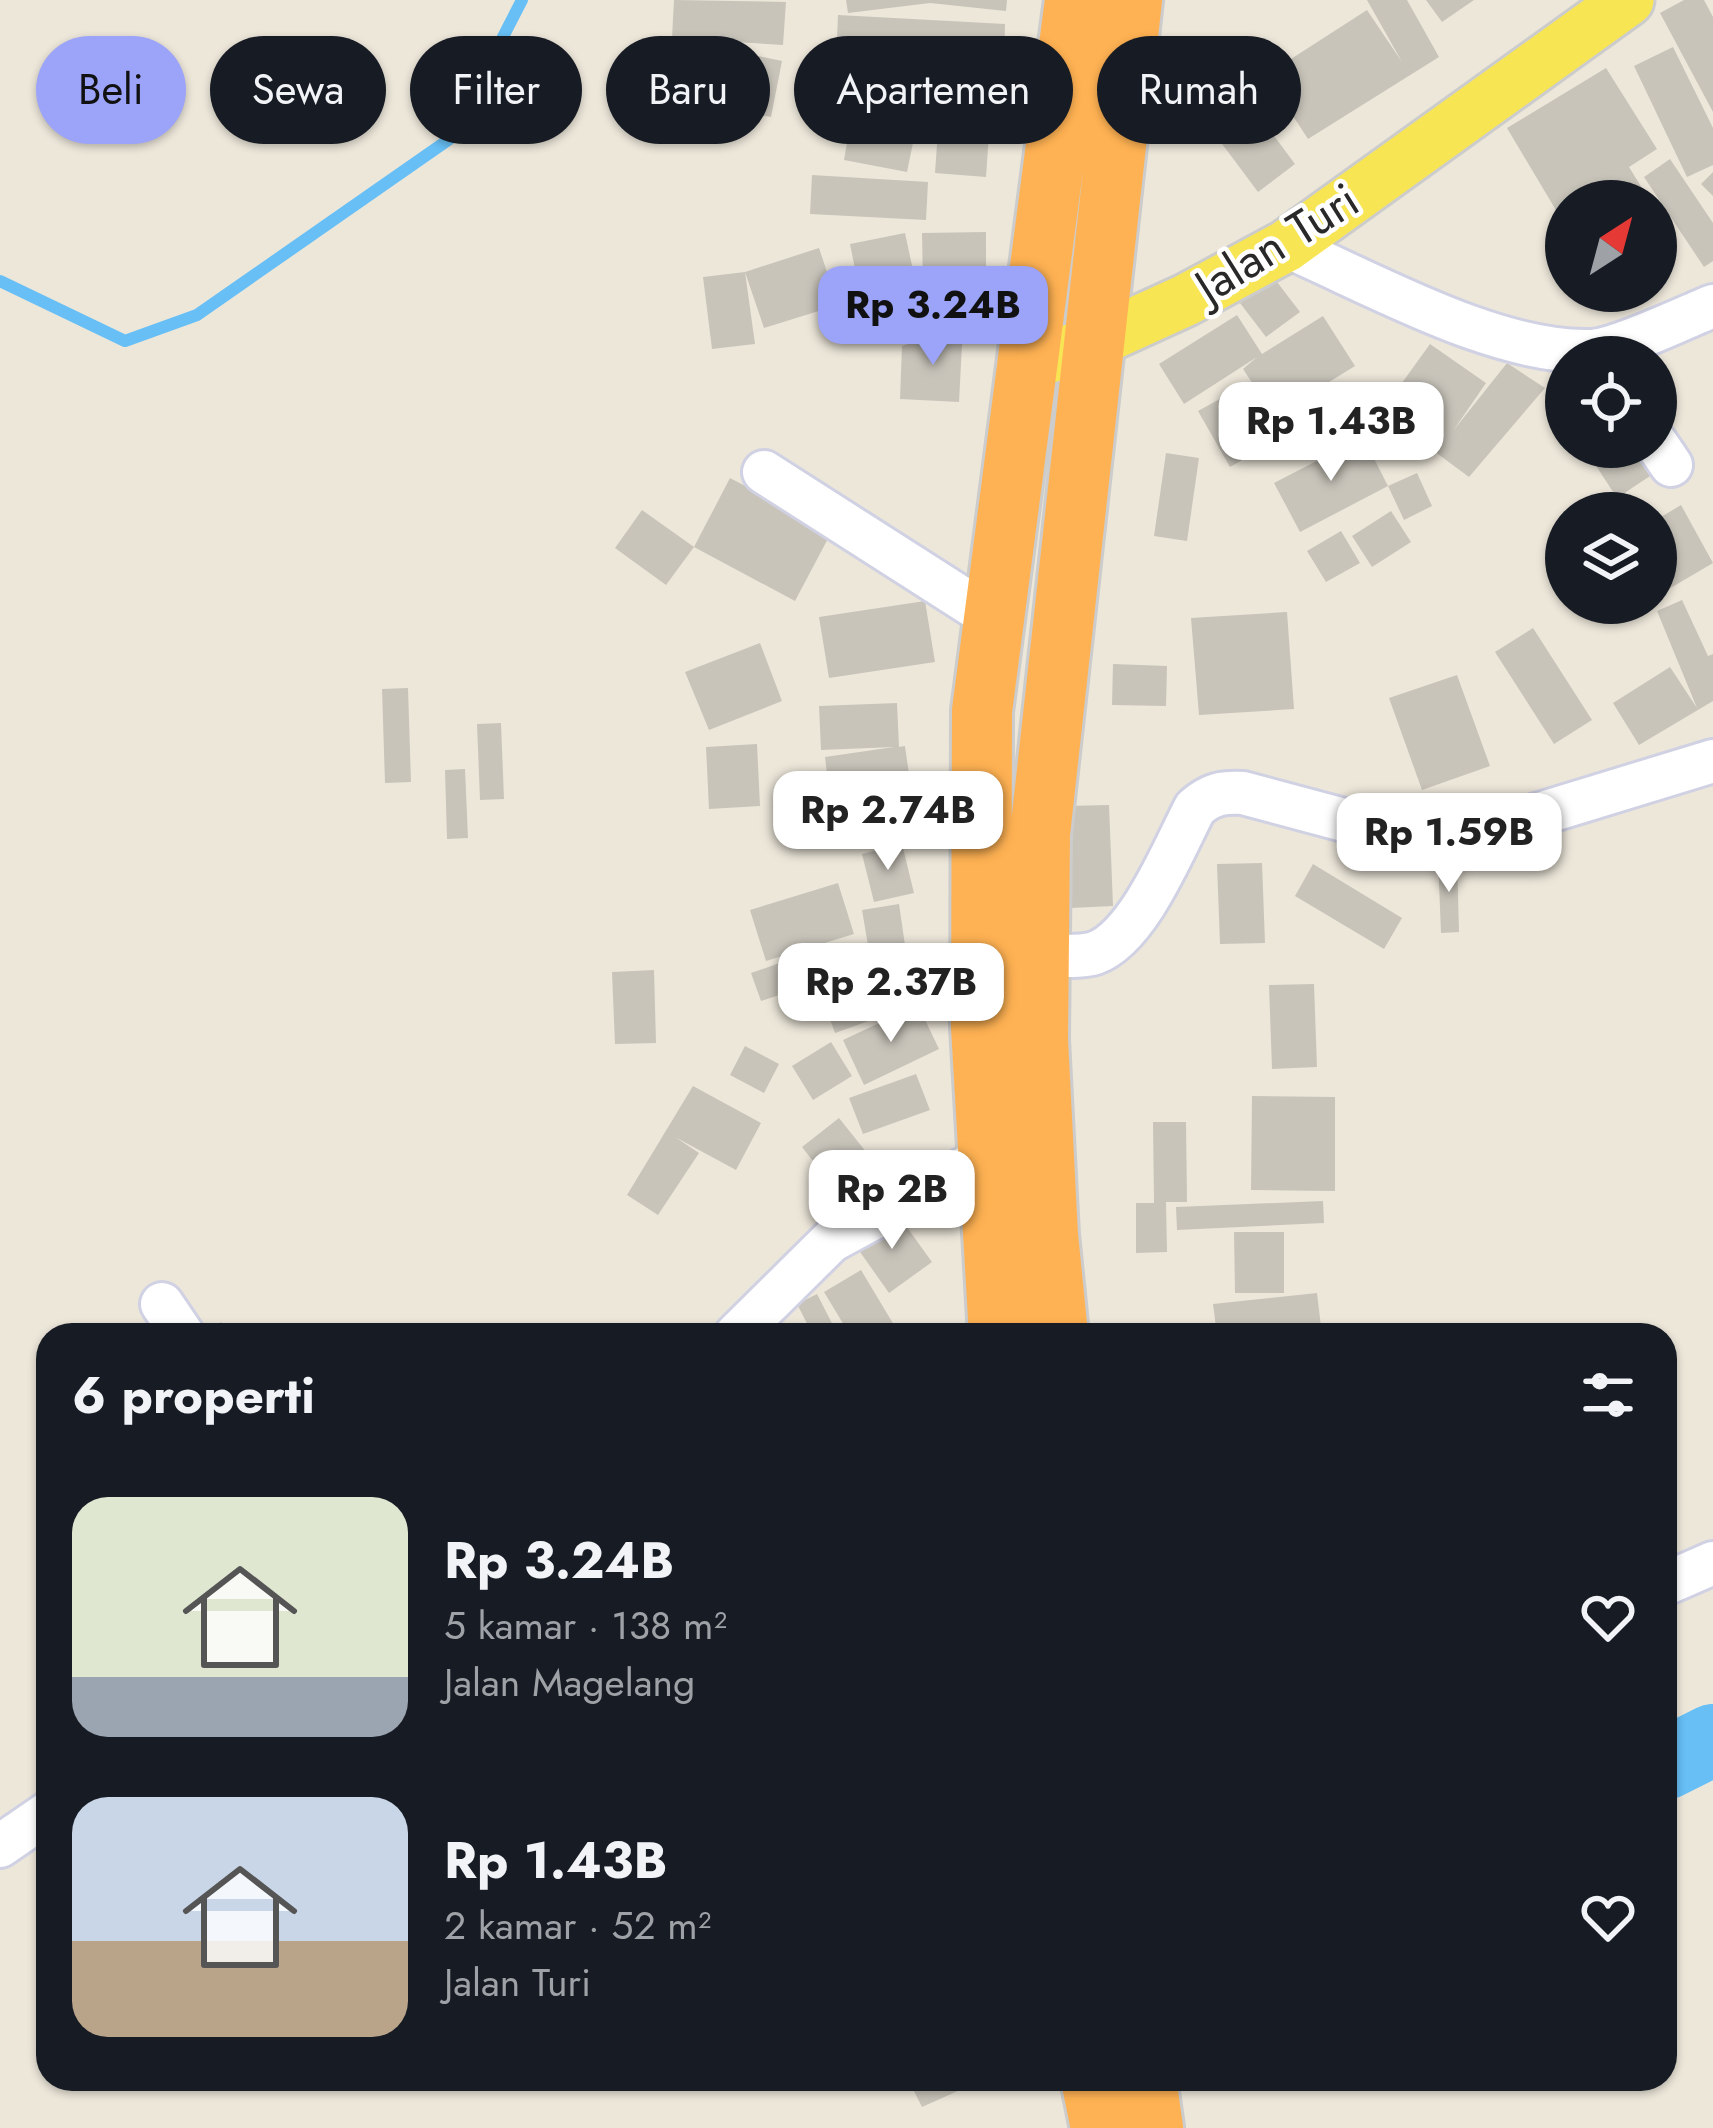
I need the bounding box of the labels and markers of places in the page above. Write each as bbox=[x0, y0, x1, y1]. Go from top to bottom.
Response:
pin: Rp 3.24B bbox=[809, 266, 1057, 368]
pin: Rp 1.43B bbox=[1207, 382, 1455, 484]
pin: Rp 2.74B bbox=[764, 771, 1012, 873]
pin: Rp 1.59B bbox=[1325, 793, 1573, 895]
pin: Rp 2.37B bbox=[767, 943, 1015, 1045]
pin: Rp 2B bbox=[808, 1150, 976, 1252]

